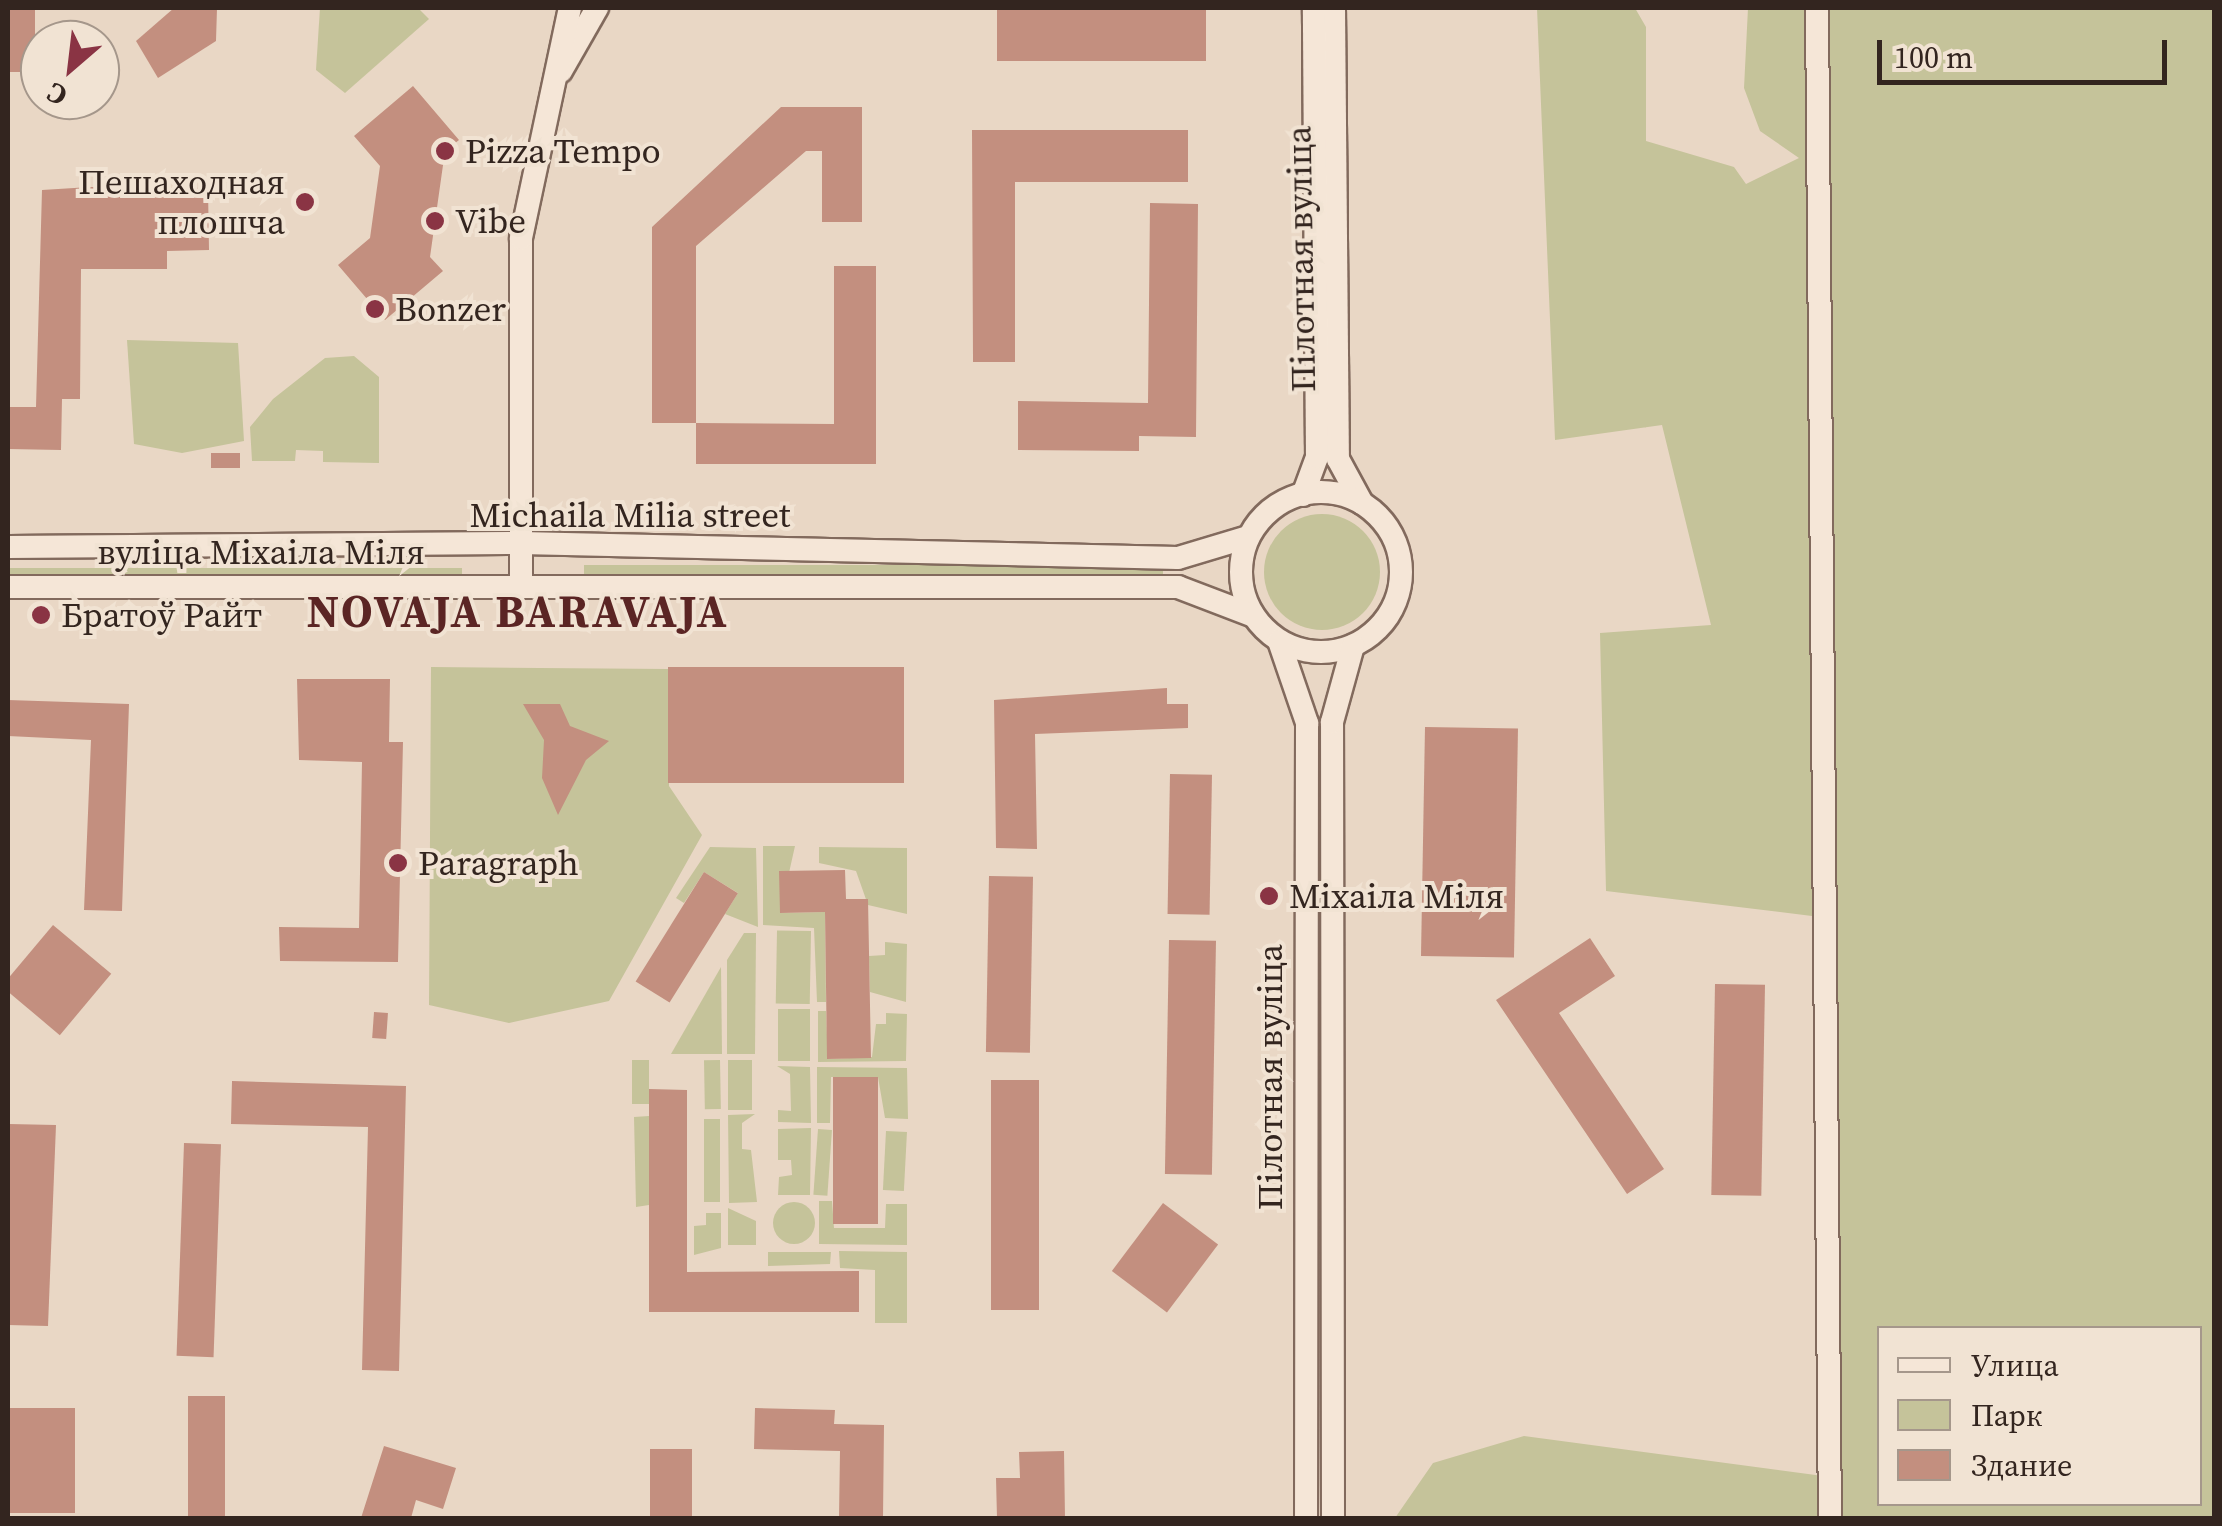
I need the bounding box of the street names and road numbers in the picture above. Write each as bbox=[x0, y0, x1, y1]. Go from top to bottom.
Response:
street label: Пілотная вуліца bbox=[1278, 126, 1324, 392]
street label: Michaila Milia street bbox=[470, 494, 790, 536]
street label: вуліца Міхаіла Міля bbox=[97, 531, 425, 573]
street label: Пілотная вуліца bbox=[1249, 944, 1291, 1210]

